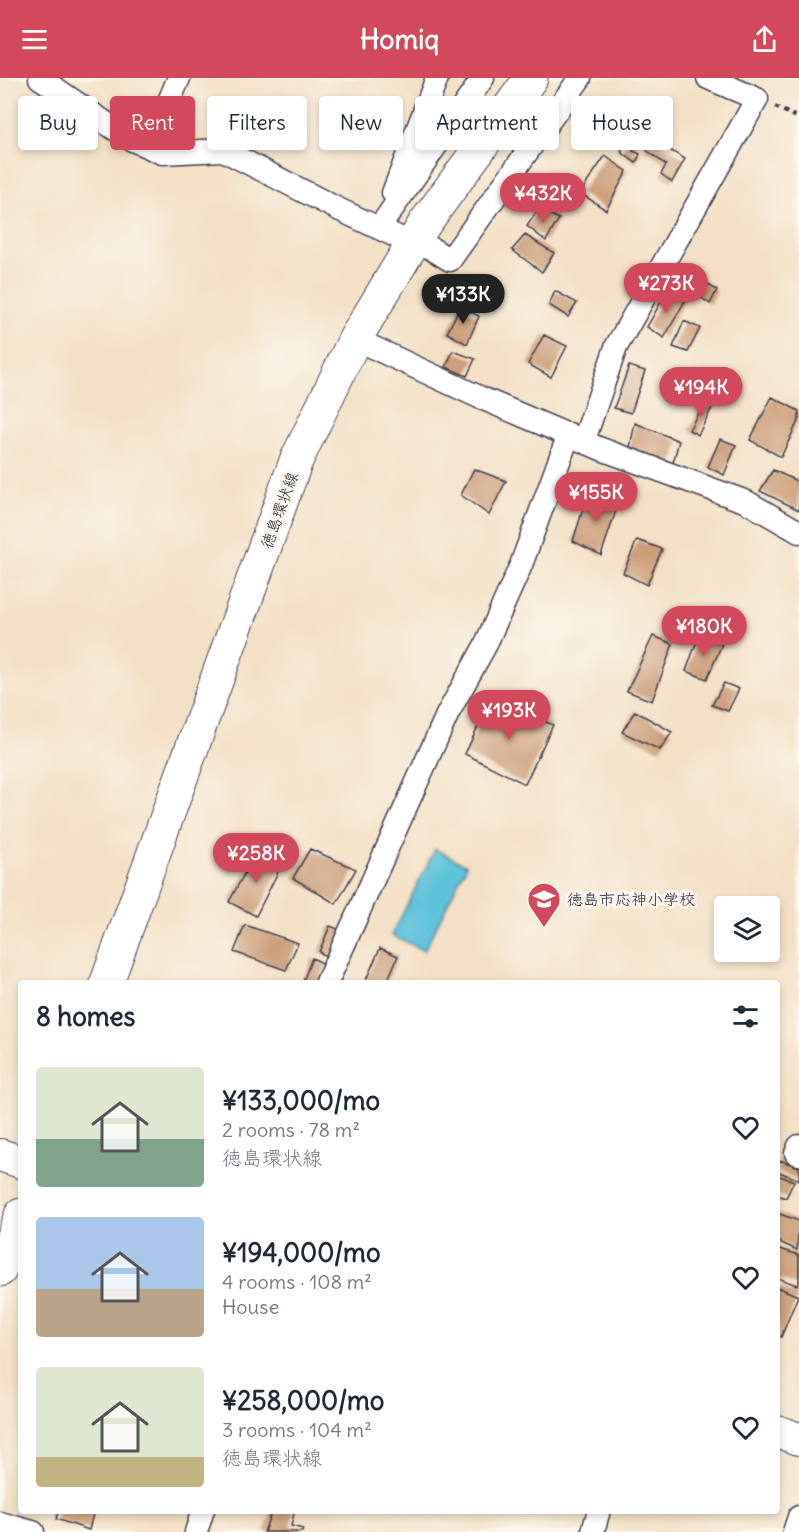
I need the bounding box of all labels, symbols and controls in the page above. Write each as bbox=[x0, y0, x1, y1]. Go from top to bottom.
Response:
text: Homiq bbox=[360, 22, 439, 56]
icon: menu bbox=[18, 23, 51, 56]
icon: share bbox=[748, 23, 781, 56]
chip: Buy bbox=[18, 96, 98, 150]
chip: Rent bbox=[110, 96, 195, 150]
chip: Filters bbox=[207, 96, 307, 150]
chip: New bbox=[319, 96, 403, 150]
chip: Apartment bbox=[415, 96, 559, 150]
chip: House bbox=[571, 96, 673, 150]
pin: ¥432K bbox=[501, 173, 585, 224]
text: ¥432K bbox=[514, 180, 572, 205]
pin: ¥273K bbox=[624, 263, 708, 314]
text: ¥273K bbox=[638, 270, 694, 295]
pin: ¥133K bbox=[421, 274, 505, 325]
text: ¥133K bbox=[436, 281, 490, 306]
pin: ¥194K bbox=[659, 367, 743, 418]
text: ¥194K bbox=[673, 374, 729, 399]
street label: 徳島環状線 bbox=[256, 469, 302, 551]
pin: ¥155K bbox=[554, 472, 638, 523]
text: ¥155K bbox=[569, 479, 624, 504]
pin: ¥180K bbox=[662, 606, 746, 657]
text: ¥180K bbox=[676, 613, 732, 638]
pin: ¥193K bbox=[467, 690, 551, 741]
text: ¥193K bbox=[482, 697, 536, 722]
pin: ¥258K bbox=[214, 833, 298, 884]
text: ¥258K bbox=[227, 840, 285, 865]
school or university icon: 徳島市応神小学校 bbox=[526, 881, 562, 928]
place label: 徳島市応神小学校 bbox=[567, 889, 695, 909]
map controls bbox=[714, 896, 780, 962]
button: layers bbox=[714, 896, 780, 962]
text: 8 homes bbox=[36, 1000, 135, 1033]
icon: filters bbox=[729, 1000, 762, 1033]
text: ¥133,000/mo bbox=[222, 1084, 380, 1117]
icon: home bbox=[84, 1091, 156, 1163]
icon: heart bbox=[729, 1111, 762, 1144]
text: 2 rooms · 78 m² bbox=[222, 1117, 360, 1142]
text: 徳島環状線 bbox=[222, 1145, 322, 1170]
text: ¥194,000/mo bbox=[222, 1236, 381, 1269]
icon: home bbox=[84, 1241, 156, 1313]
icon: heart bbox=[729, 1261, 762, 1294]
text: 4 rooms · 108 m² bbox=[222, 1269, 372, 1294]
text: House bbox=[222, 1294, 279, 1319]
text: ¥258,000/mo bbox=[222, 1384, 384, 1417]
icon: home bbox=[84, 1391, 156, 1463]
icon: heart bbox=[729, 1411, 762, 1444]
text: 3 rooms · 104 m² bbox=[222, 1417, 372, 1442]
text: 徳島環状線 bbox=[222, 1445, 322, 1470]

